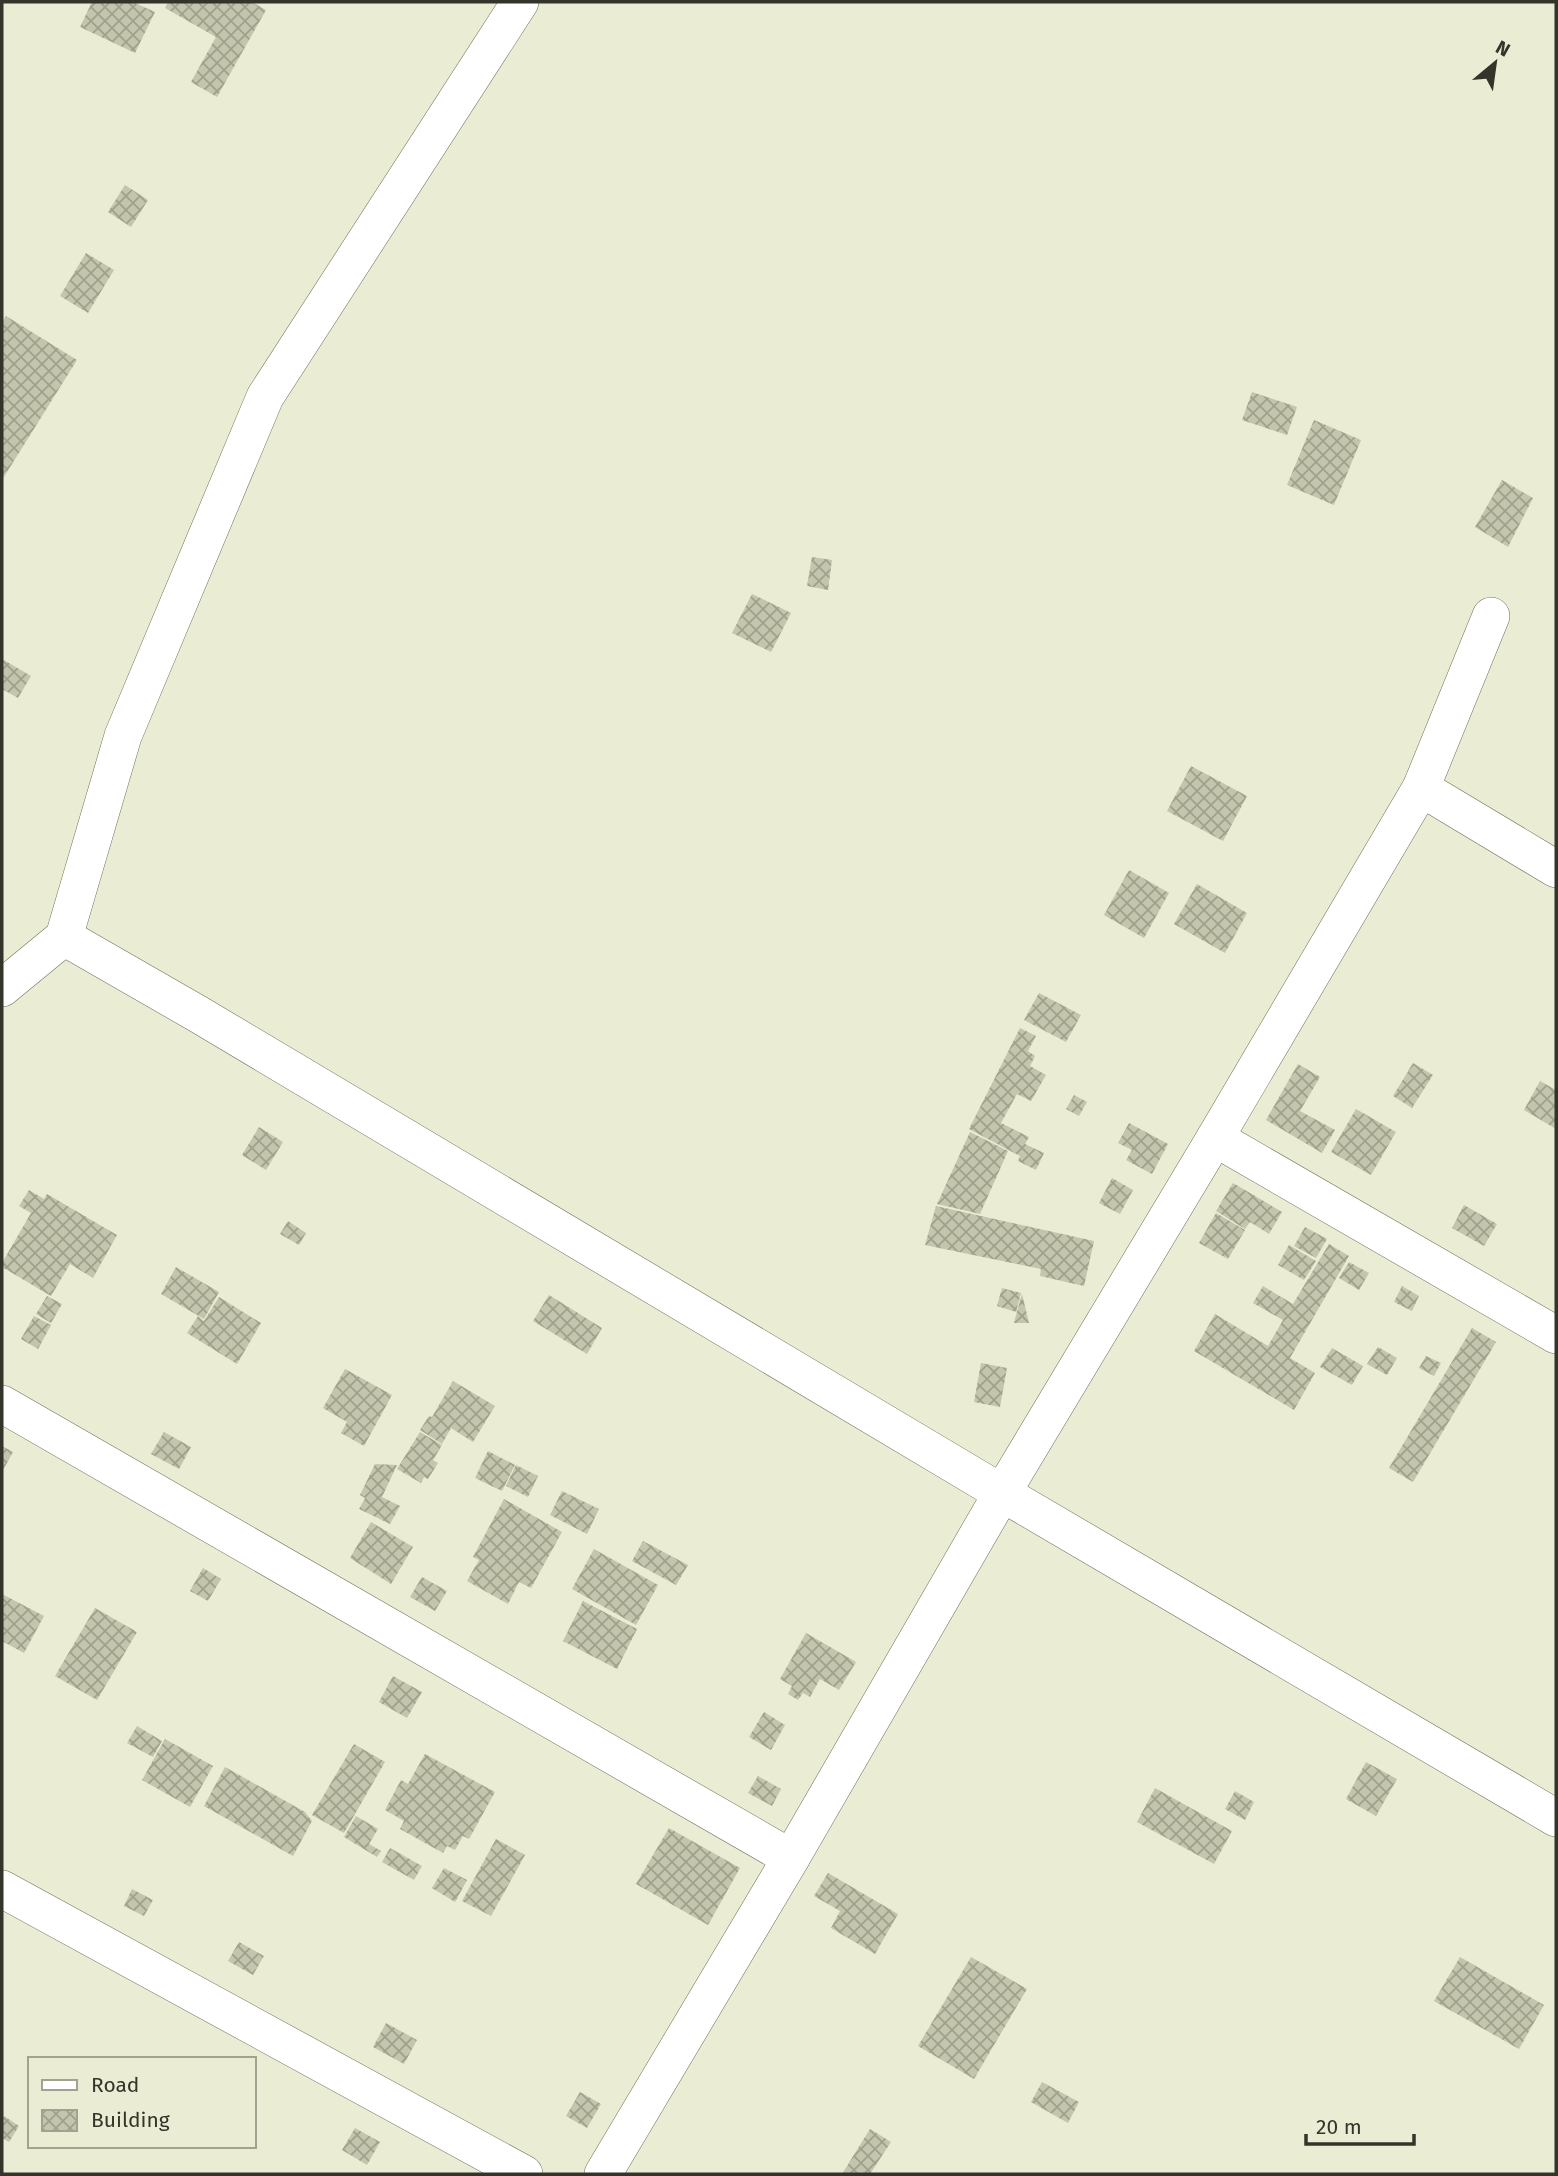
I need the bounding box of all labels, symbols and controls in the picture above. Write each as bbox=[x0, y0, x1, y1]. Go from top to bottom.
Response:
north arrow bbox=[1460, 28, 1530, 98]
text: N bbox=[1492, 35, 1514, 62]
legend bbox=[28, 2057, 256, 2148]
text: Road bbox=[91, 2072, 139, 2098]
scale bar bbox=[1306, 2102, 1414, 2146]
text: Building bbox=[91, 2107, 170, 2133]
text: 20 m bbox=[1316, 2114, 1362, 2140]

